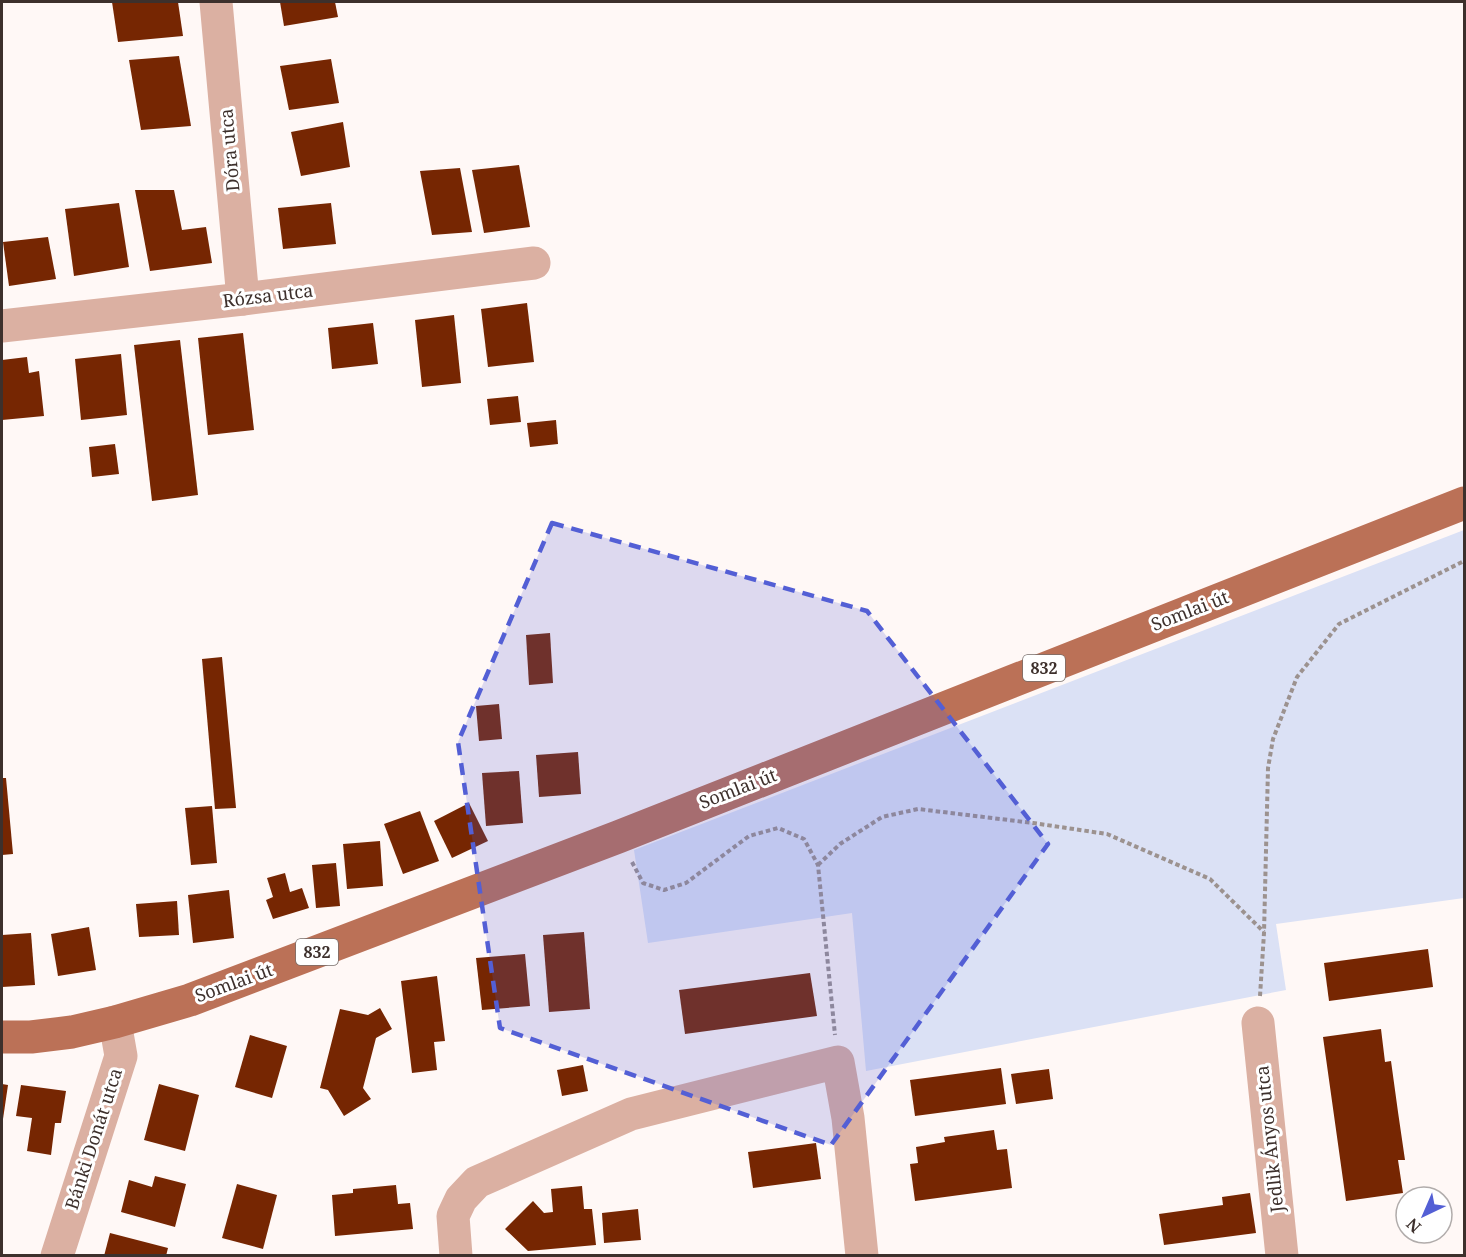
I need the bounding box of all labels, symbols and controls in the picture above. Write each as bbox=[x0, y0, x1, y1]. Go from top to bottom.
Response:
street label: Dóra utca bbox=[213, 108, 245, 193]
street label: Rózsa utca bbox=[221, 278, 315, 312]
street label: Somlai út bbox=[1147, 584, 1232, 636]
road number: 832 bbox=[1023, 655, 1065, 681]
street label: Somlai út bbox=[695, 762, 780, 814]
road number: 832 bbox=[296, 939, 338, 965]
street label: Somlai út bbox=[191, 957, 276, 1007]
street label: Jedlik Ányos utca bbox=[1249, 1064, 1289, 1215]
street label: Bánki Donát utca bbox=[59, 1065, 127, 1213]
north arrow bbox=[1394, 1185, 1454, 1245]
text: N bbox=[1401, 1213, 1426, 1238]

